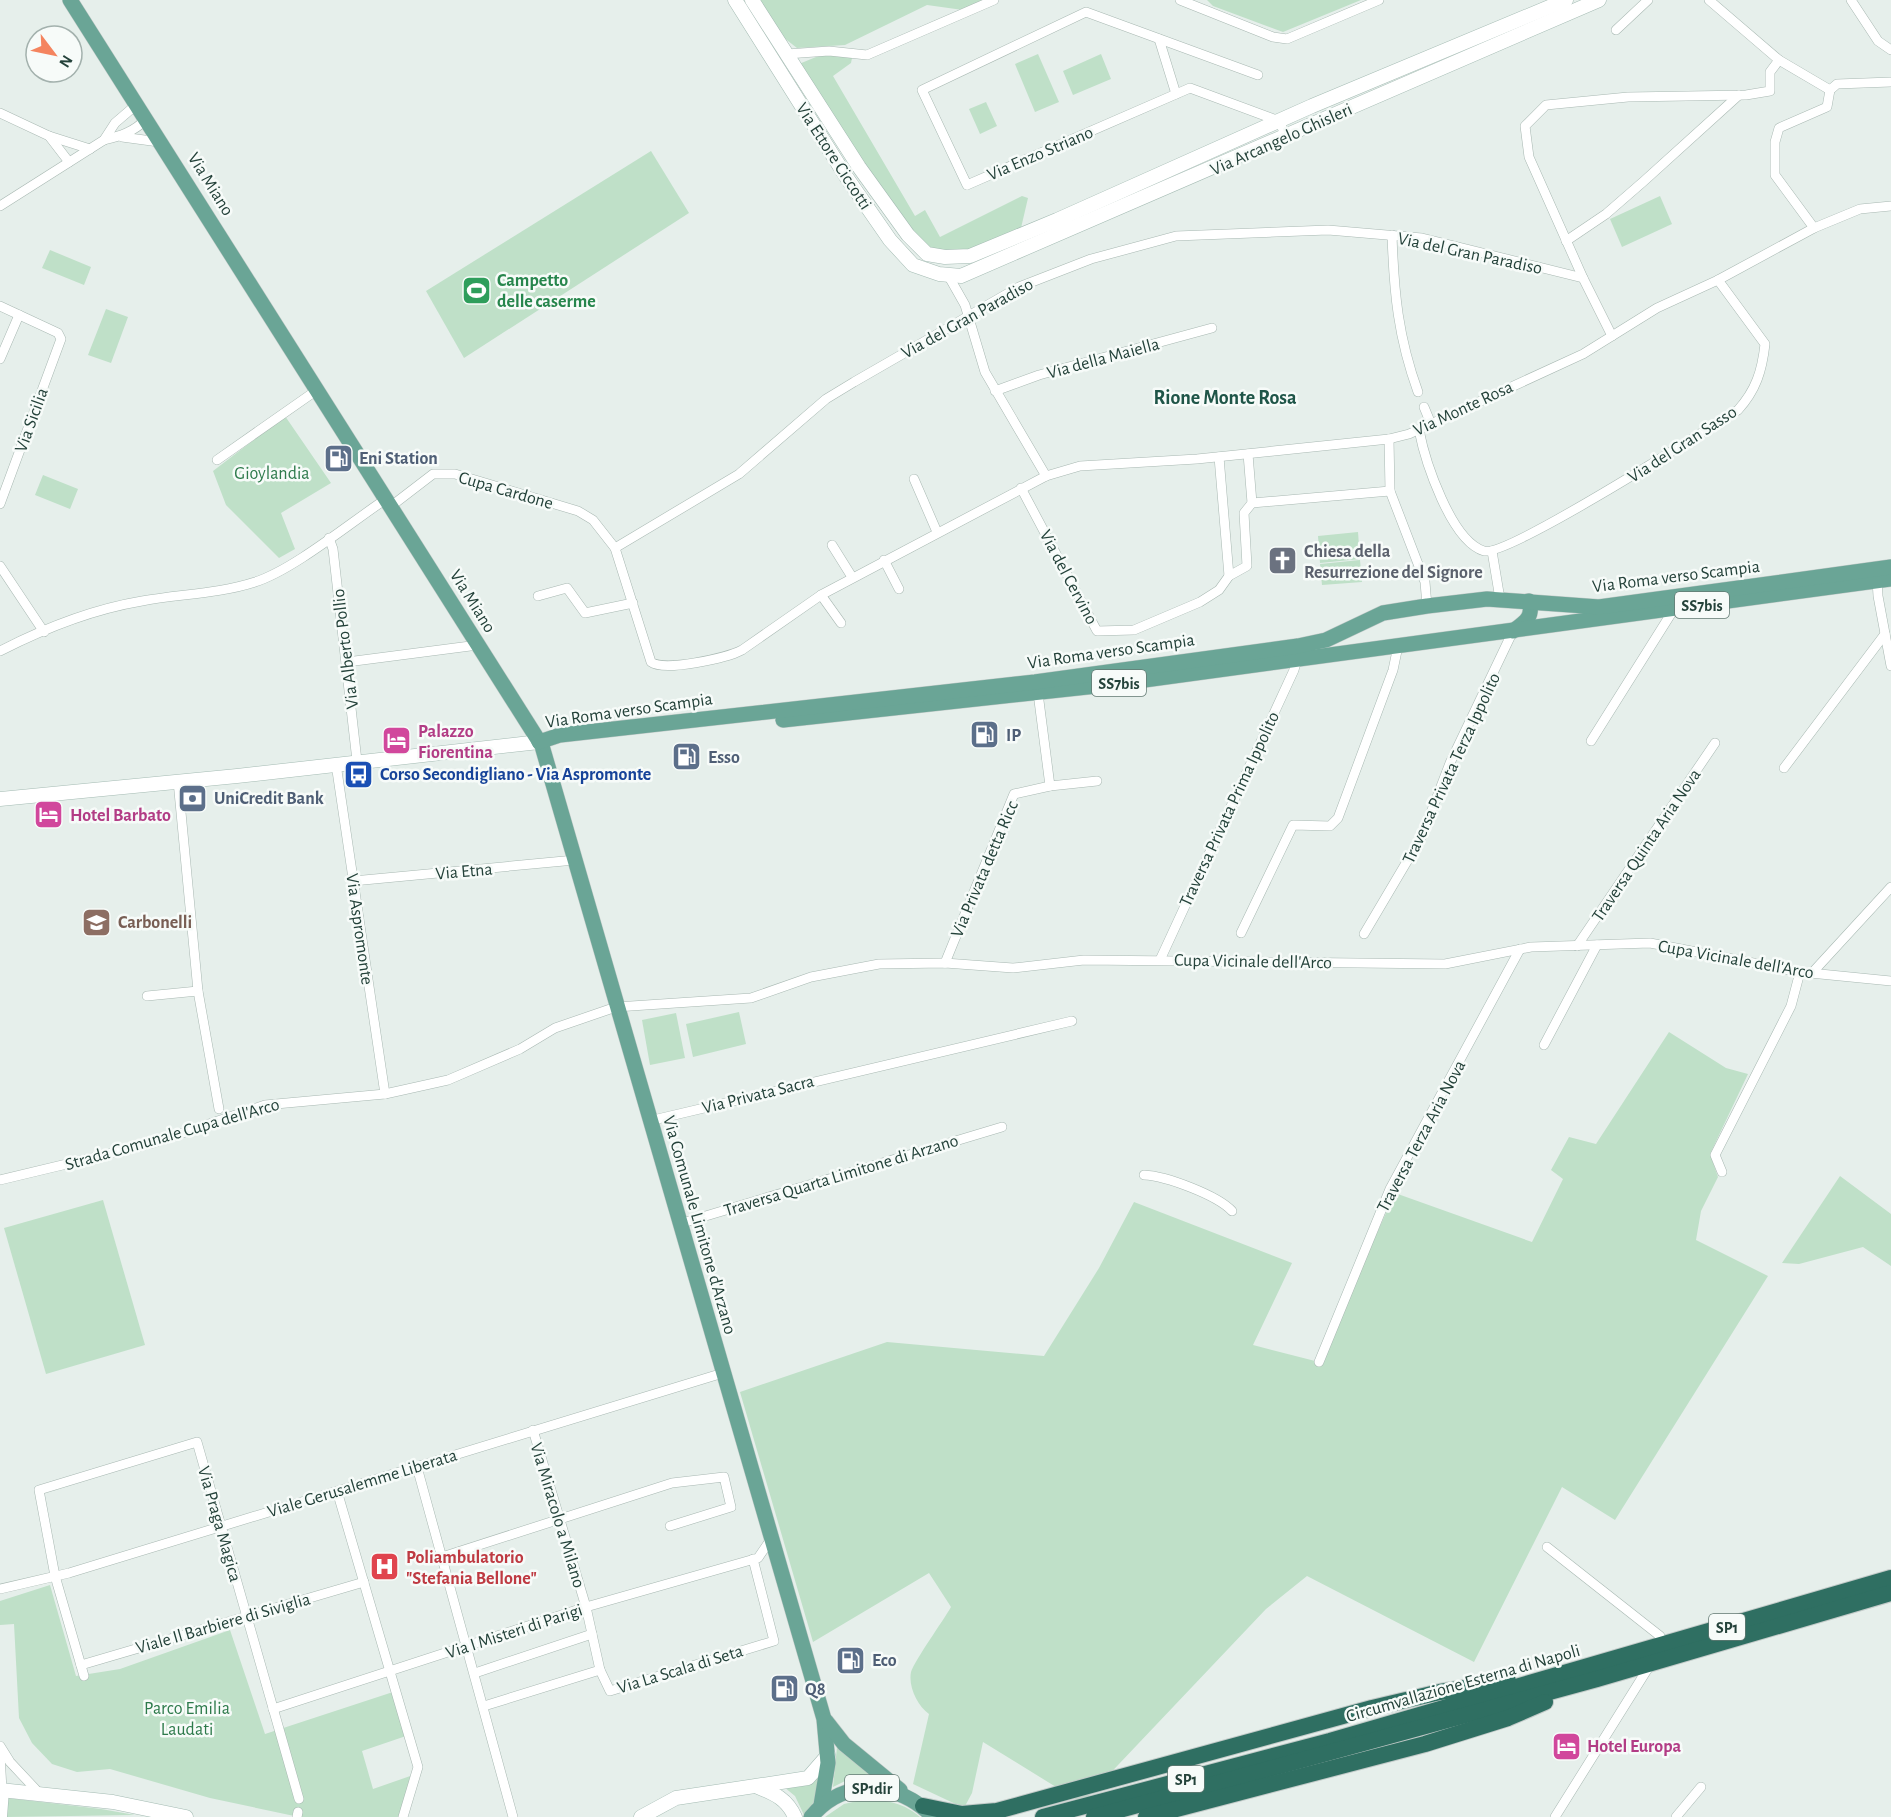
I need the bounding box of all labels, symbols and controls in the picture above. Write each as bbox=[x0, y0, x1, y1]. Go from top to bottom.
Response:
north arrow bbox=[24, 24, 84, 84]
text: N bbox=[56, 52, 76, 70]
street label: Via Ettore Ciccotti bbox=[792, 100, 874, 213]
street label: Via Arcangelo Ghisleri bbox=[1208, 101, 1355, 179]
street label: Via Enzo Striano bbox=[985, 123, 1096, 184]
street label: Via Miano bbox=[184, 150, 237, 219]
street label: Via del Gran Paradiso bbox=[1396, 230, 1544, 278]
place label: Campetto delle caserme bbox=[497, 272, 596, 311]
sports icon: Campetto delle caserme bbox=[460, 274, 492, 306]
street label: Via del Gran Paradiso bbox=[899, 275, 1036, 362]
street label: Via della Maiella bbox=[1045, 335, 1162, 383]
street label: Via Monte Rosa bbox=[1411, 378, 1516, 440]
street label: Via Sicilia bbox=[12, 386, 52, 455]
district label: Rione Monte Rosa bbox=[1153, 388, 1297, 408]
street label: Via del Gran Sasso bbox=[1625, 403, 1740, 487]
fuel station icon: Eni Station bbox=[322, 442, 354, 474]
place label: Eni Station bbox=[359, 450, 438, 468]
park label: Gioylandia bbox=[234, 465, 310, 483]
street label: Cupa Cardone bbox=[456, 469, 555, 513]
street label: Via del Cervino bbox=[1036, 527, 1101, 628]
place label: Chiesa della Resurrezione del Signore bbox=[1304, 543, 1483, 582]
church icon: Chiesa della Resurrezione del Signore bbox=[1267, 545, 1299, 577]
street label: Via Roma verso Scampia bbox=[1591, 558, 1761, 596]
street label: Via Miano bbox=[446, 567, 499, 636]
street label: Via Alberto Pollio bbox=[330, 588, 362, 710]
road number: SS7bis bbox=[1675, 592, 1729, 618]
street label: Via Roma verso Scampia bbox=[1026, 631, 1196, 673]
road number: SS7bis bbox=[1092, 670, 1146, 696]
street label: Traversa Privata Terza Ippolito bbox=[1400, 670, 1504, 867]
street label: Via Roma verso Scampia bbox=[544, 690, 714, 732]
street label: Traversa Privata Prima Ippolito bbox=[1177, 709, 1283, 910]
fuel station icon: IP bbox=[969, 719, 1001, 751]
place label: Palazzo Fiorentina bbox=[418, 723, 493, 762]
hotel icon: Palazzo Fiorentina bbox=[381, 725, 413, 757]
place label: IP bbox=[1006, 727, 1021, 745]
fuel station icon: Esso bbox=[671, 741, 703, 773]
place label: Esso bbox=[708, 749, 740, 767]
bus stop icon: Corso Secondigliano - Via Aspromonte bbox=[343, 758, 375, 790]
place label: Corso Secondigliano - Via Aspromonte bbox=[380, 766, 651, 784]
street label: Traversa Quinta Aria Nova bbox=[1589, 766, 1705, 925]
bank icon: UniCredit Bank bbox=[177, 782, 209, 814]
place label: UniCredit Bank bbox=[214, 790, 324, 808]
street label: Via Privata detta Ricc bbox=[948, 798, 1022, 940]
hotel icon: Hotel Barbato bbox=[33, 799, 65, 831]
place label: Hotel Barbato bbox=[70, 807, 171, 825]
street label: Via Etna bbox=[435, 861, 493, 883]
street label: Via Aspromonte bbox=[342, 872, 376, 986]
school or university icon: Carbonelli bbox=[81, 906, 113, 938]
place label: Carbonelli bbox=[118, 914, 192, 932]
street label: Cupa Vicinale dell'Arco bbox=[1656, 937, 1815, 983]
street label: Cupa Vicinale dell'Arco bbox=[1174, 952, 1332, 972]
street label: Traversa Terza Aria Nova bbox=[1374, 1058, 1470, 1215]
street label: Via Privata Sacra bbox=[700, 1072, 816, 1118]
street label: Strada Comunale Cupa dell'Arco bbox=[63, 1096, 282, 1174]
street label: Via Comunale Limitone d'Arzano bbox=[659, 1114, 739, 1337]
street label: Traversa Quarta Limitone di Arzano bbox=[722, 1132, 961, 1220]
street label: Via Miracolo a Milano bbox=[526, 1441, 588, 1590]
street label: Viale Gerusalemme Liberata bbox=[265, 1447, 459, 1521]
street label: Via Praga Magica bbox=[194, 1465, 244, 1584]
place label: Poliambulatorio "Stefania Bellone" bbox=[406, 1549, 537, 1588]
hospital icon: Poliambulatorio "Stefania Bellone" bbox=[369, 1551, 401, 1583]
street label: Viale Il Barbiere di Siviglia bbox=[134, 1590, 313, 1658]
street label: Via I Misteri di Parigi bbox=[444, 1601, 585, 1663]
road number: SP1 bbox=[1709, 1614, 1745, 1640]
street label: Via La Scala di Seta bbox=[615, 1642, 745, 1698]
street label: Circumvallazione Esterna di Napoli bbox=[1344, 1642, 1582, 1726]
fuel station icon: Eco bbox=[835, 1644, 867, 1676]
place label: Eco bbox=[872, 1652, 897, 1670]
fuel station icon: Q8 bbox=[768, 1673, 800, 1705]
place label: Q8 bbox=[805, 1681, 826, 1699]
park label: Parco Emilia Laudati bbox=[144, 1700, 230, 1739]
hotel icon: Hotel Europa bbox=[1550, 1730, 1582, 1762]
place label: Hotel Europa bbox=[1587, 1738, 1682, 1756]
road number: SP1 bbox=[1168, 1766, 1204, 1792]
road number: SP1dir bbox=[845, 1775, 899, 1801]

